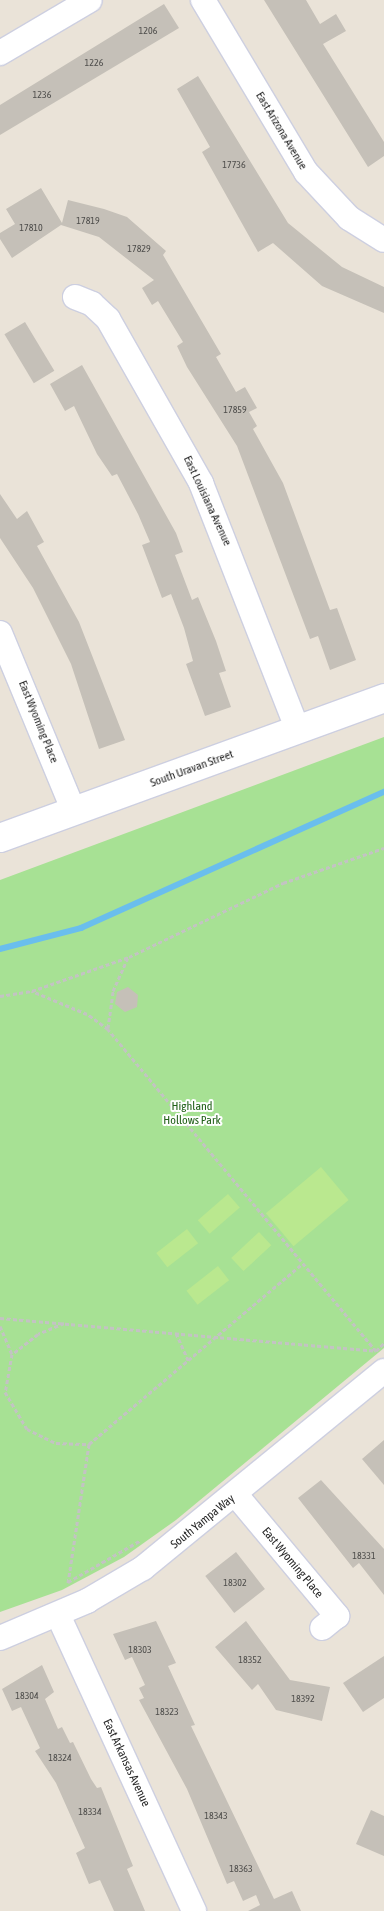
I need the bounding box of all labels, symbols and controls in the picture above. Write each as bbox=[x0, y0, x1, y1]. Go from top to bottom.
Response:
house number: 1206 bbox=[139, 25, 157, 37]
house number: 1226 bbox=[85, 57, 103, 69]
house number: 1236 bbox=[33, 89, 51, 101]
street label: East Arizona Avenue bbox=[252, 89, 310, 173]
house number: 17736 bbox=[222, 159, 246, 171]
house number: 17819 bbox=[76, 215, 100, 227]
house number: 17810 bbox=[19, 222, 43, 234]
house number: 17829 bbox=[127, 243, 151, 255]
house number: 17859 bbox=[223, 404, 247, 416]
street label: East Louisiana Avenue bbox=[180, 454, 234, 548]
street label: East Wyoming Place bbox=[15, 679, 61, 765]
street label: South Uravan Street bbox=[148, 747, 236, 791]
park label: Highland Hollows Park bbox=[163, 1100, 221, 1128]
street label: South Yampa Way bbox=[168, 1492, 238, 1552]
street label: East Wyoming Place bbox=[258, 1525, 326, 1601]
house number: 18331 bbox=[352, 1550, 376, 1562]
house number: 18302 bbox=[223, 1577, 247, 1589]
house number: 18303 bbox=[128, 1644, 152, 1656]
house number: 18352 bbox=[238, 1654, 262, 1666]
house number: 18304 bbox=[15, 1690, 39, 1702]
house number: 18392 bbox=[291, 1693, 315, 1705]
house number: 18323 bbox=[155, 1706, 179, 1718]
street label: East Arkansas Avenue bbox=[99, 1717, 153, 1809]
house number: 18324 bbox=[48, 1752, 72, 1764]
house number: 18334 bbox=[78, 1806, 102, 1818]
house number: 18343 bbox=[204, 1810, 228, 1822]
house number: 18363 bbox=[229, 1863, 253, 1875]

